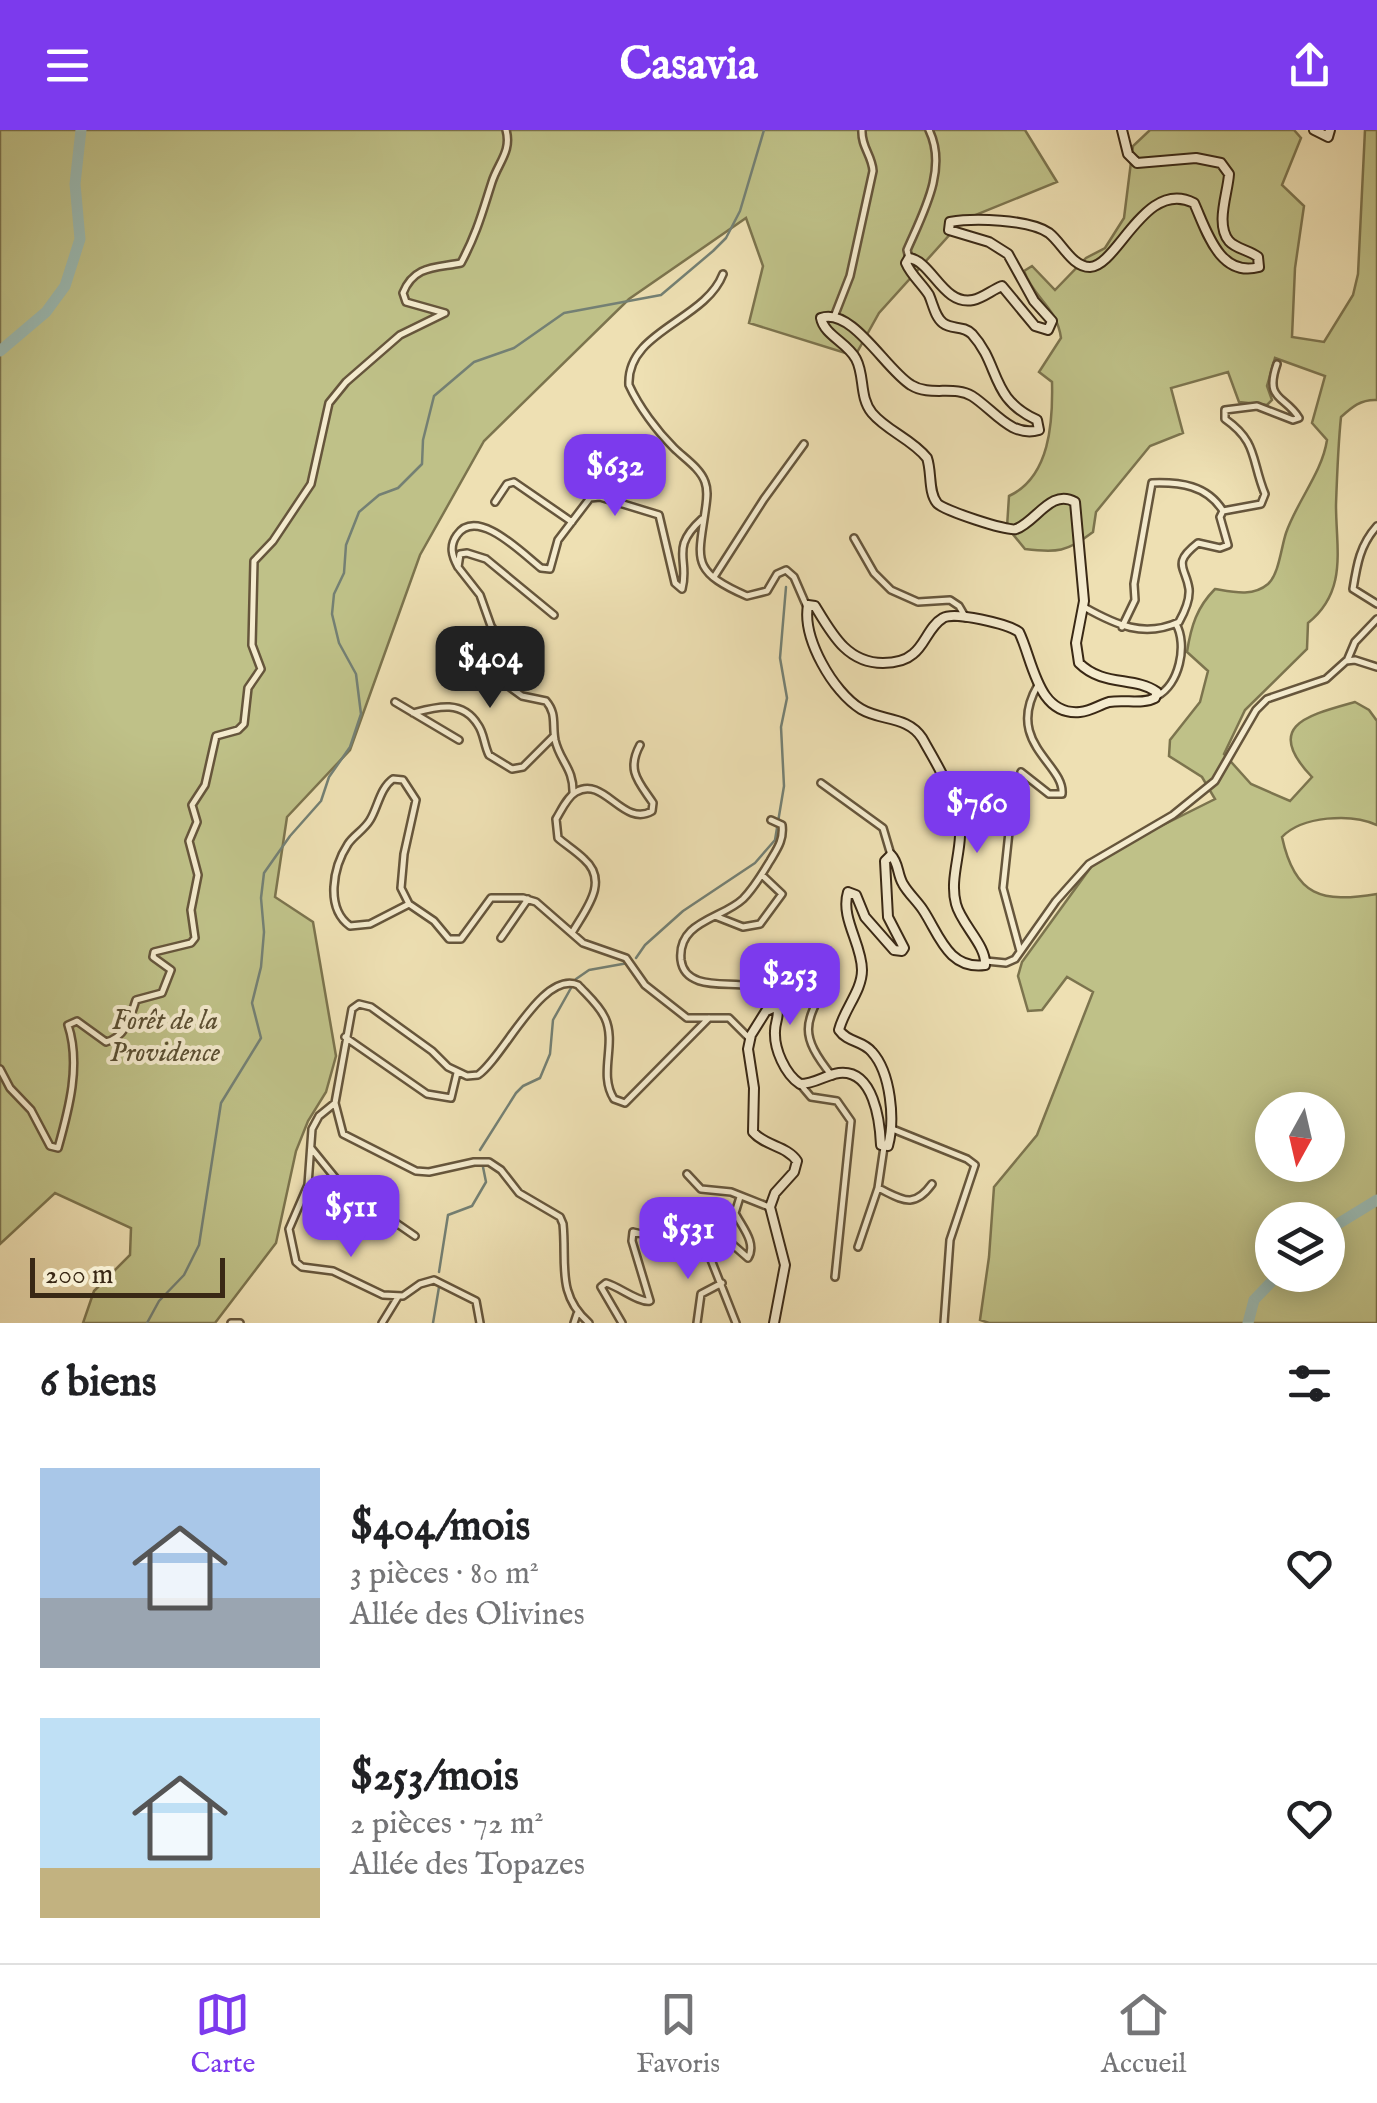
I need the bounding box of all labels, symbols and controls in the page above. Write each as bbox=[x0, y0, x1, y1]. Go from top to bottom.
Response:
text: Casavia bbox=[620, 37, 757, 94]
icon: menu bbox=[40, 38, 95, 93]
icon: share bbox=[1282, 38, 1337, 93]
pin: $632 bbox=[556, 434, 674, 519]
text: $632 bbox=[586, 446, 644, 487]
pin: $404 bbox=[431, 626, 549, 711]
text: $404 bbox=[458, 638, 522, 679]
pin: $760 bbox=[918, 771, 1036, 856]
text: $760 bbox=[946, 783, 1008, 824]
pin: $253 bbox=[731, 943, 849, 1028]
text: $253 bbox=[762, 955, 818, 996]
park label: Forêt de la Providence bbox=[110, 1004, 221, 1071]
north arrow bbox=[1255, 1092, 1345, 1182]
map controls bbox=[1255, 1092, 1345, 1292]
pin: $511 bbox=[292, 1175, 410, 1260]
text: $511 bbox=[324, 1187, 378, 1228]
pin: $531 bbox=[629, 1197, 747, 1282]
button: layers bbox=[1255, 1202, 1345, 1292]
text: $531 bbox=[661, 1209, 715, 1250]
scale bar bbox=[30, 1253, 225, 1298]
text: 200 m bbox=[45, 1258, 113, 1293]
icon: filters bbox=[1282, 1356, 1337, 1411]
text: 6 biens bbox=[40, 1357, 157, 1410]
text: $404/mois bbox=[350, 1501, 530, 1554]
icon: home bbox=[120, 1508, 240, 1628]
icon: heart bbox=[1282, 1541, 1337, 1596]
text: 3 pièces · 80 m² bbox=[350, 1554, 539, 1595]
text: Allée des Olivines bbox=[350, 1595, 585, 1636]
text: $253/mois bbox=[350, 1751, 519, 1804]
icon: home bbox=[120, 1758, 240, 1878]
icon: heart bbox=[1282, 1791, 1337, 1846]
text: 2 pièces · 72 m² bbox=[350, 1804, 544, 1845]
text: Allée des Topazes bbox=[350, 1845, 585, 1886]
tab: Carte bbox=[190, 1987, 255, 2082]
tab: Favoris bbox=[636, 1987, 720, 2082]
tab: Accueil bbox=[1101, 1987, 1187, 2082]

